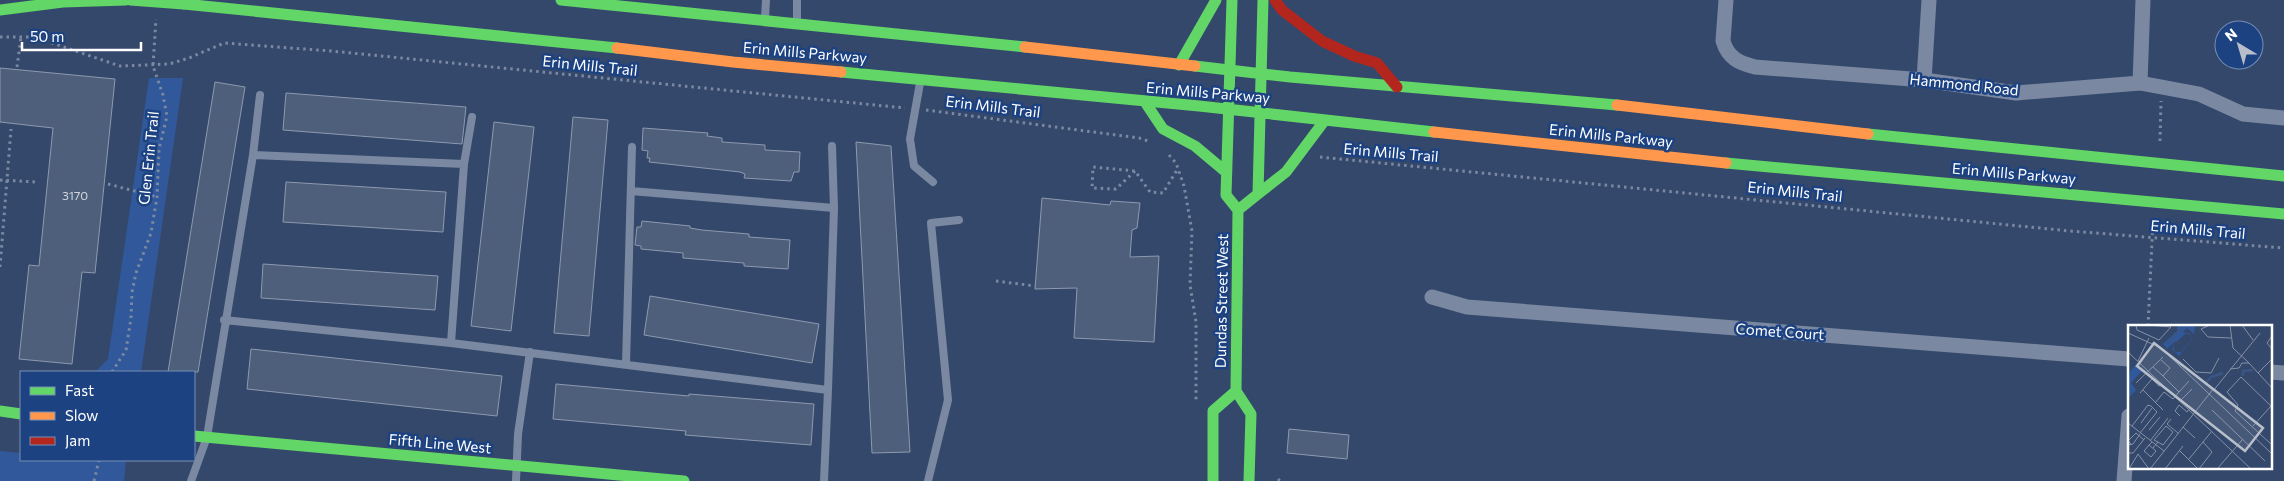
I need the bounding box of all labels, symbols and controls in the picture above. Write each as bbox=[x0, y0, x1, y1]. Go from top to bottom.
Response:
scale bar bbox=[22, 20, 141, 52]
north arrow bbox=[2214, 20, 2264, 70]
text: N bbox=[2221, 24, 2240, 44]
text: 50 m bbox=[30, 27, 64, 45]
street label: Erin Mills Parkway bbox=[742, 38, 868, 66]
street label: Erin Mills Trail bbox=[542, 51, 639, 79]
street label: Hammond Road bbox=[1909, 69, 2019, 99]
street label: Erin Mills Parkway bbox=[1145, 78, 1271, 106]
street label: Erin Mills Trail bbox=[945, 91, 1042, 121]
street label: Glen Erin Trail bbox=[134, 110, 162, 206]
street label: Erin Mills Parkway bbox=[1548, 120, 1674, 150]
street label: Erin Mills Trail bbox=[1343, 139, 1439, 165]
street label: Erin Mills Parkway bbox=[1951, 159, 2077, 187]
street label: Erin Mills Trail bbox=[1747, 177, 1844, 205]
house number: 3170 bbox=[62, 188, 88, 202]
street label: Erin Mills Trail bbox=[2150, 216, 2246, 242]
street label: Dundas Street West bbox=[1211, 234, 1231, 368]
street label: Comet Court bbox=[1735, 319, 1825, 343]
inset map bbox=[2128, 325, 2272, 468]
legend bbox=[20, 371, 195, 461]
text: Fast bbox=[65, 381, 94, 399]
text: Slow bbox=[65, 406, 98, 424]
street label: Fifth Line West bbox=[388, 430, 492, 456]
text: Jam bbox=[65, 431, 90, 449]

